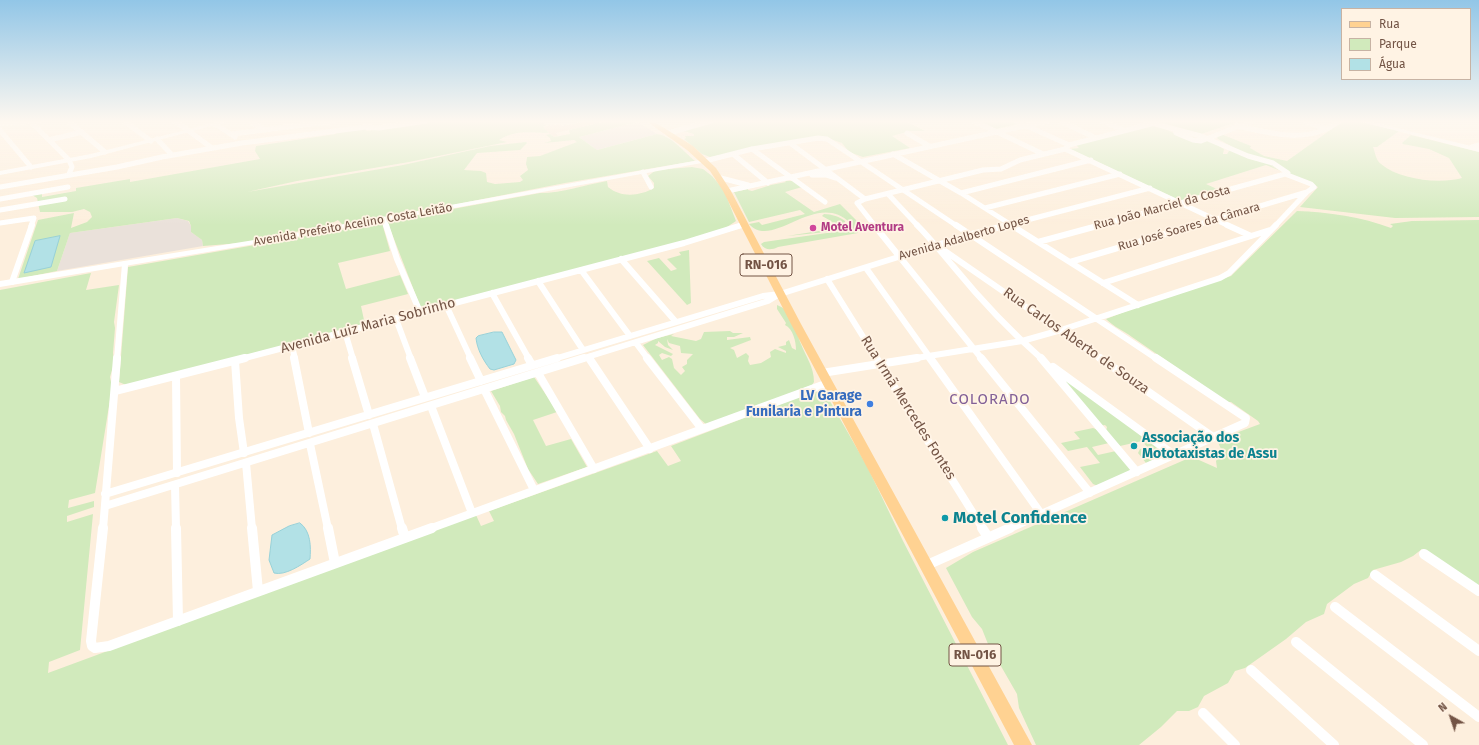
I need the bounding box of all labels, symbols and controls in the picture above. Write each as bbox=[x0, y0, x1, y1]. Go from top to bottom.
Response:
legend bbox=[1341, 8, 1471, 80]
text: Rua bbox=[1379, 17, 1400, 31]
text: Parque bbox=[1379, 37, 1417, 51]
text: Água bbox=[1379, 57, 1406, 71]
street label: Rua João Marciel da Costa bbox=[1092, 183, 1232, 233]
street label: Avenida Prefeito Acelino Costa Leitão bbox=[252, 200, 454, 250]
street label: Rua José Soares da Câmara bbox=[1116, 200, 1262, 254]
street label: Avenida Adalberto Lopes bbox=[897, 212, 1031, 264]
place label: Motel Aventura bbox=[821, 221, 904, 235]
marker: Motel Aventura bbox=[808, 223, 818, 233]
road number: RN-016 bbox=[740, 254, 792, 276]
street label: Rua Carlos Aberto de Souza bbox=[1000, 284, 1152, 398]
street label: Avenida Luiz Maria Sobrinho bbox=[279, 295, 457, 357]
street label: Rua Irmã Mercedes Fontes bbox=[857, 333, 959, 483]
place label: LV Garage Funilaria e Pintura bbox=[746, 388, 862, 420]
district label: COLORADO bbox=[949, 391, 1031, 409]
marker: LV Garage Funilaria e Pintura bbox=[865, 399, 875, 409]
place label: Associação dos Mototaxistas de Assu bbox=[1142, 430, 1277, 462]
marker: Associação dos Mototaxistas de Assu bbox=[1129, 441, 1139, 451]
place label: Motel Confidence bbox=[953, 508, 1087, 528]
marker: Motel Confidence bbox=[940, 513, 950, 523]
road number: RN-016 bbox=[949, 644, 1001, 666]
north arrow bbox=[1431, 697, 1471, 737]
text: N bbox=[1436, 700, 1450, 715]

